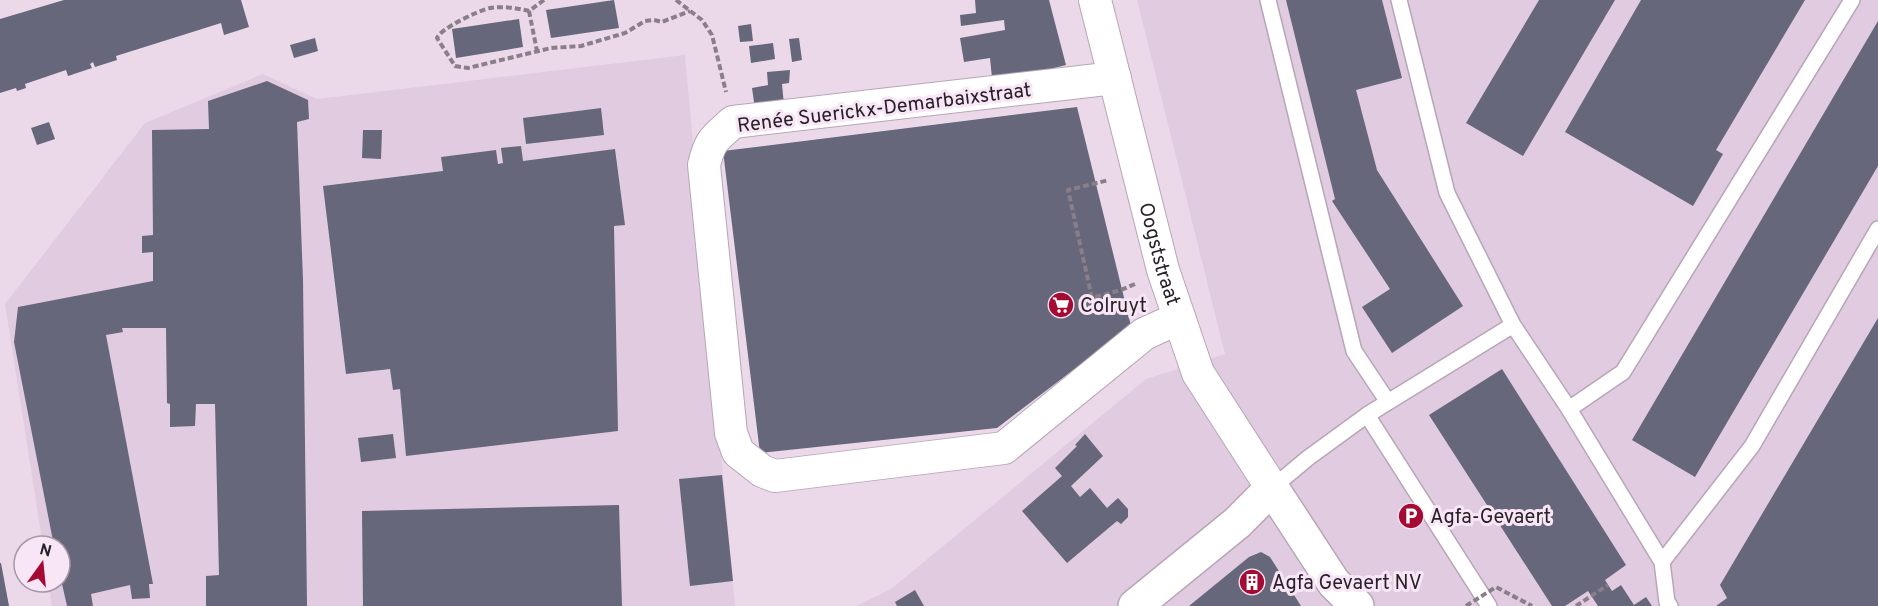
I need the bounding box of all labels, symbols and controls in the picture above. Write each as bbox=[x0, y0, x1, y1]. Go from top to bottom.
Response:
street label: Renée Suerickx-Demarbaixstraat bbox=[736, 78, 1033, 140]
street label: Oogststraat bbox=[1132, 200, 1185, 309]
supermarket icon: Colruyt bbox=[1046, 290, 1076, 320]
place label: Colruyt bbox=[1080, 294, 1147, 320]
parking icon: Agfa-Gevaert bbox=[1396, 501, 1426, 531]
place label: Agfa-Gevaert bbox=[1430, 505, 1551, 531]
north arrow bbox=[12, 534, 72, 594]
text: N bbox=[37, 540, 54, 563]
building icon: Agfa Gevaert NV bbox=[1237, 567, 1267, 597]
place label: Agfa Gevaert NV bbox=[1272, 571, 1422, 597]

